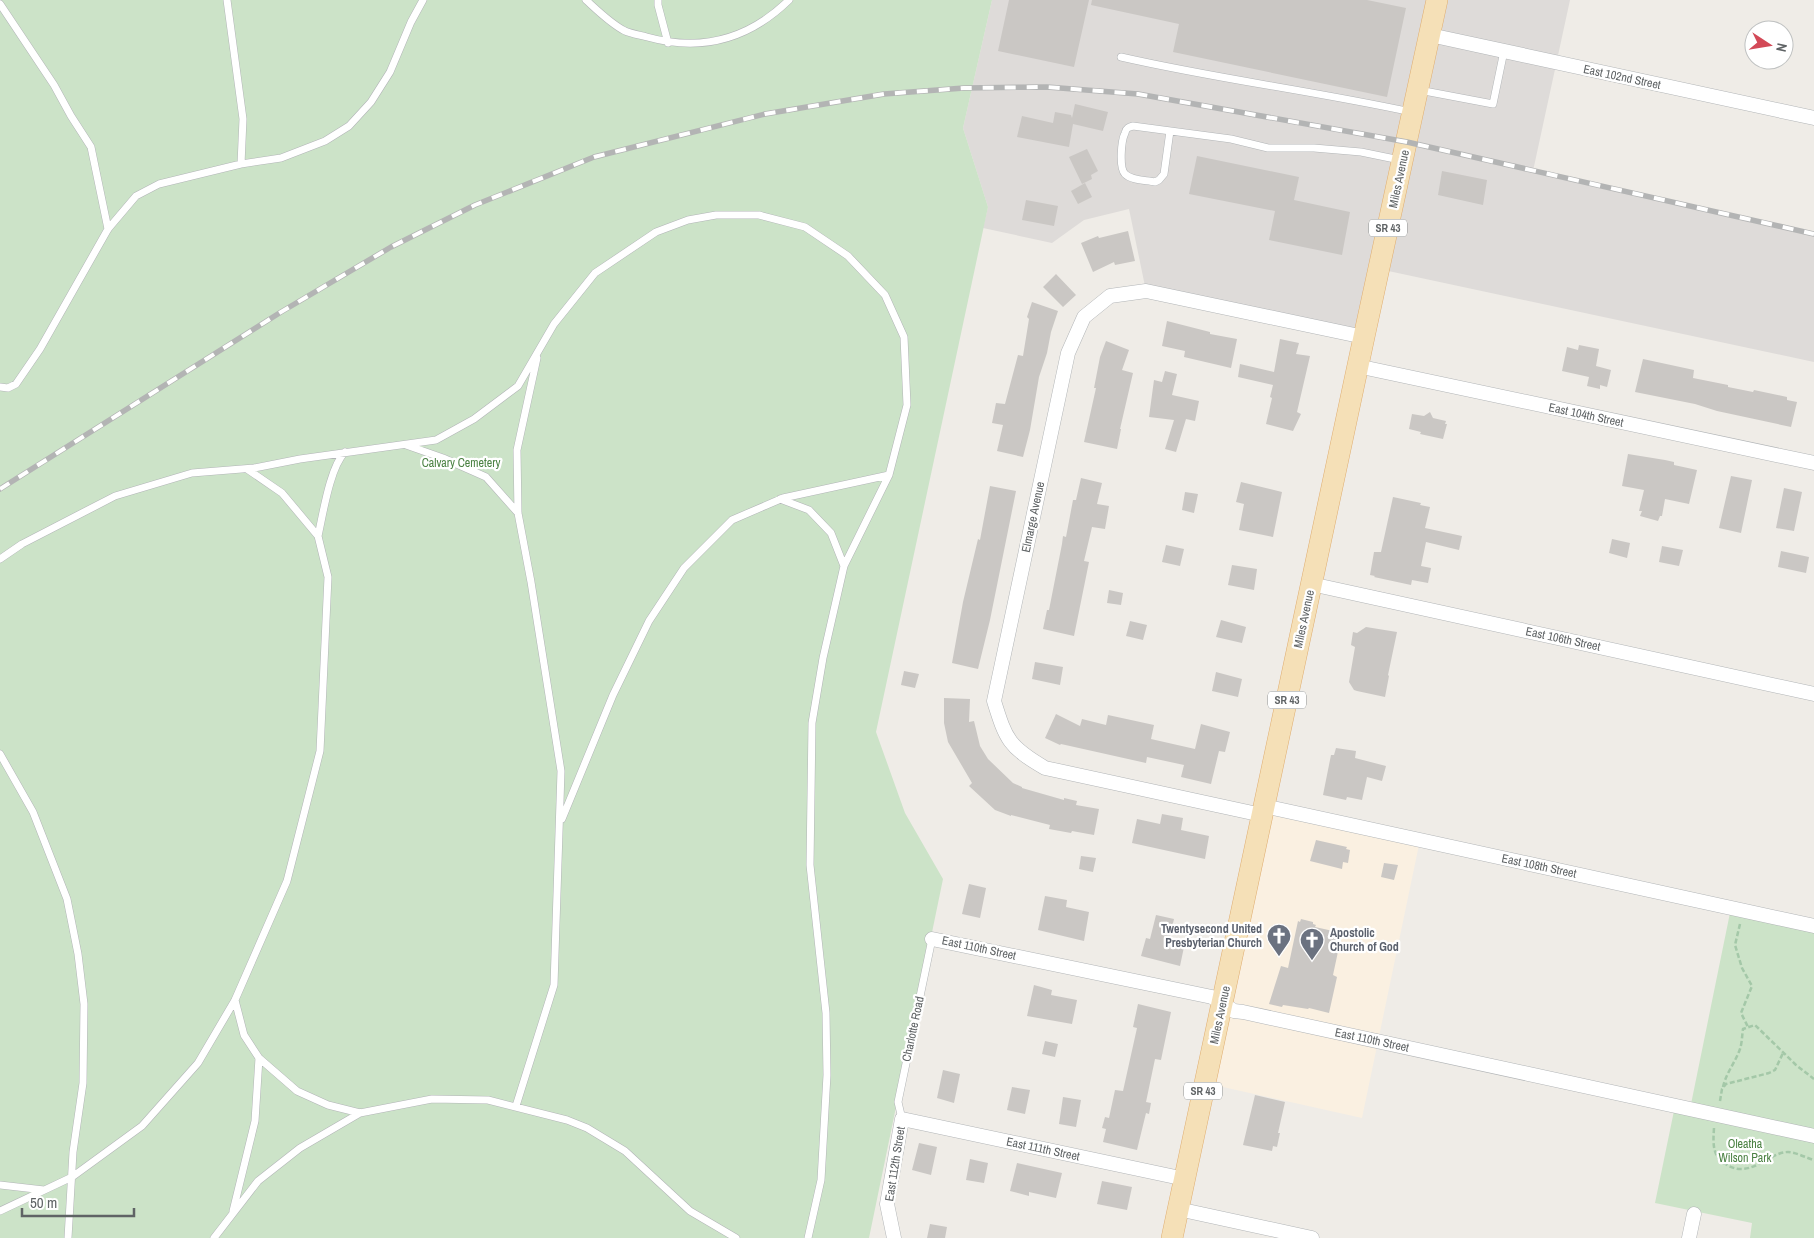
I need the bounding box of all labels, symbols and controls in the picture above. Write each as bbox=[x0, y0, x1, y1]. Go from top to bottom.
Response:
north arrow bbox=[1744, 20, 1794, 70]
text: N bbox=[1772, 42, 1791, 54]
street label: East 102nd Street bbox=[1582, 61, 1662, 93]
street label: Miles Avenue bbox=[1385, 149, 1413, 209]
road number: SR 43 bbox=[1369, 220, 1407, 237]
street label: East 104th Street bbox=[1547, 399, 1625, 431]
park label: Calvary Cemetery bbox=[422, 455, 500, 471]
street label: Elmarge Avenue bbox=[1018, 480, 1048, 554]
street label: Miles Avenue bbox=[1290, 589, 1318, 649]
street label: East 106th Street bbox=[1524, 623, 1602, 655]
road number: SR 43 bbox=[1268, 692, 1306, 708]
street label: East 108th Street bbox=[1500, 850, 1578, 882]
place label: Twentysecond United Presbyterian Church bbox=[1161, 921, 1262, 951]
church icon: Twentysecond United Presbyterian Church bbox=[1266, 923, 1292, 957]
place label: Apostolic Church of God bbox=[1330, 925, 1399, 955]
church icon: Apostolic Church of God bbox=[1299, 927, 1325, 961]
street label: East 110th Street bbox=[940, 932, 1018, 964]
street label: Miles Avenue bbox=[1206, 985, 1234, 1045]
street label: Charlotte Road bbox=[898, 995, 928, 1063]
street label: East 110th Street bbox=[1333, 1024, 1411, 1056]
road number: SR 43 bbox=[1184, 1082, 1222, 1100]
street label: East 112th Street bbox=[881, 1125, 909, 1202]
street label: East 111th Street bbox=[1005, 1133, 1081, 1165]
park label: Oleatha Wilson Park bbox=[1718, 1136, 1772, 1166]
scale bar bbox=[22, 1186, 135, 1218]
text: 50 m bbox=[30, 1192, 57, 1213]

